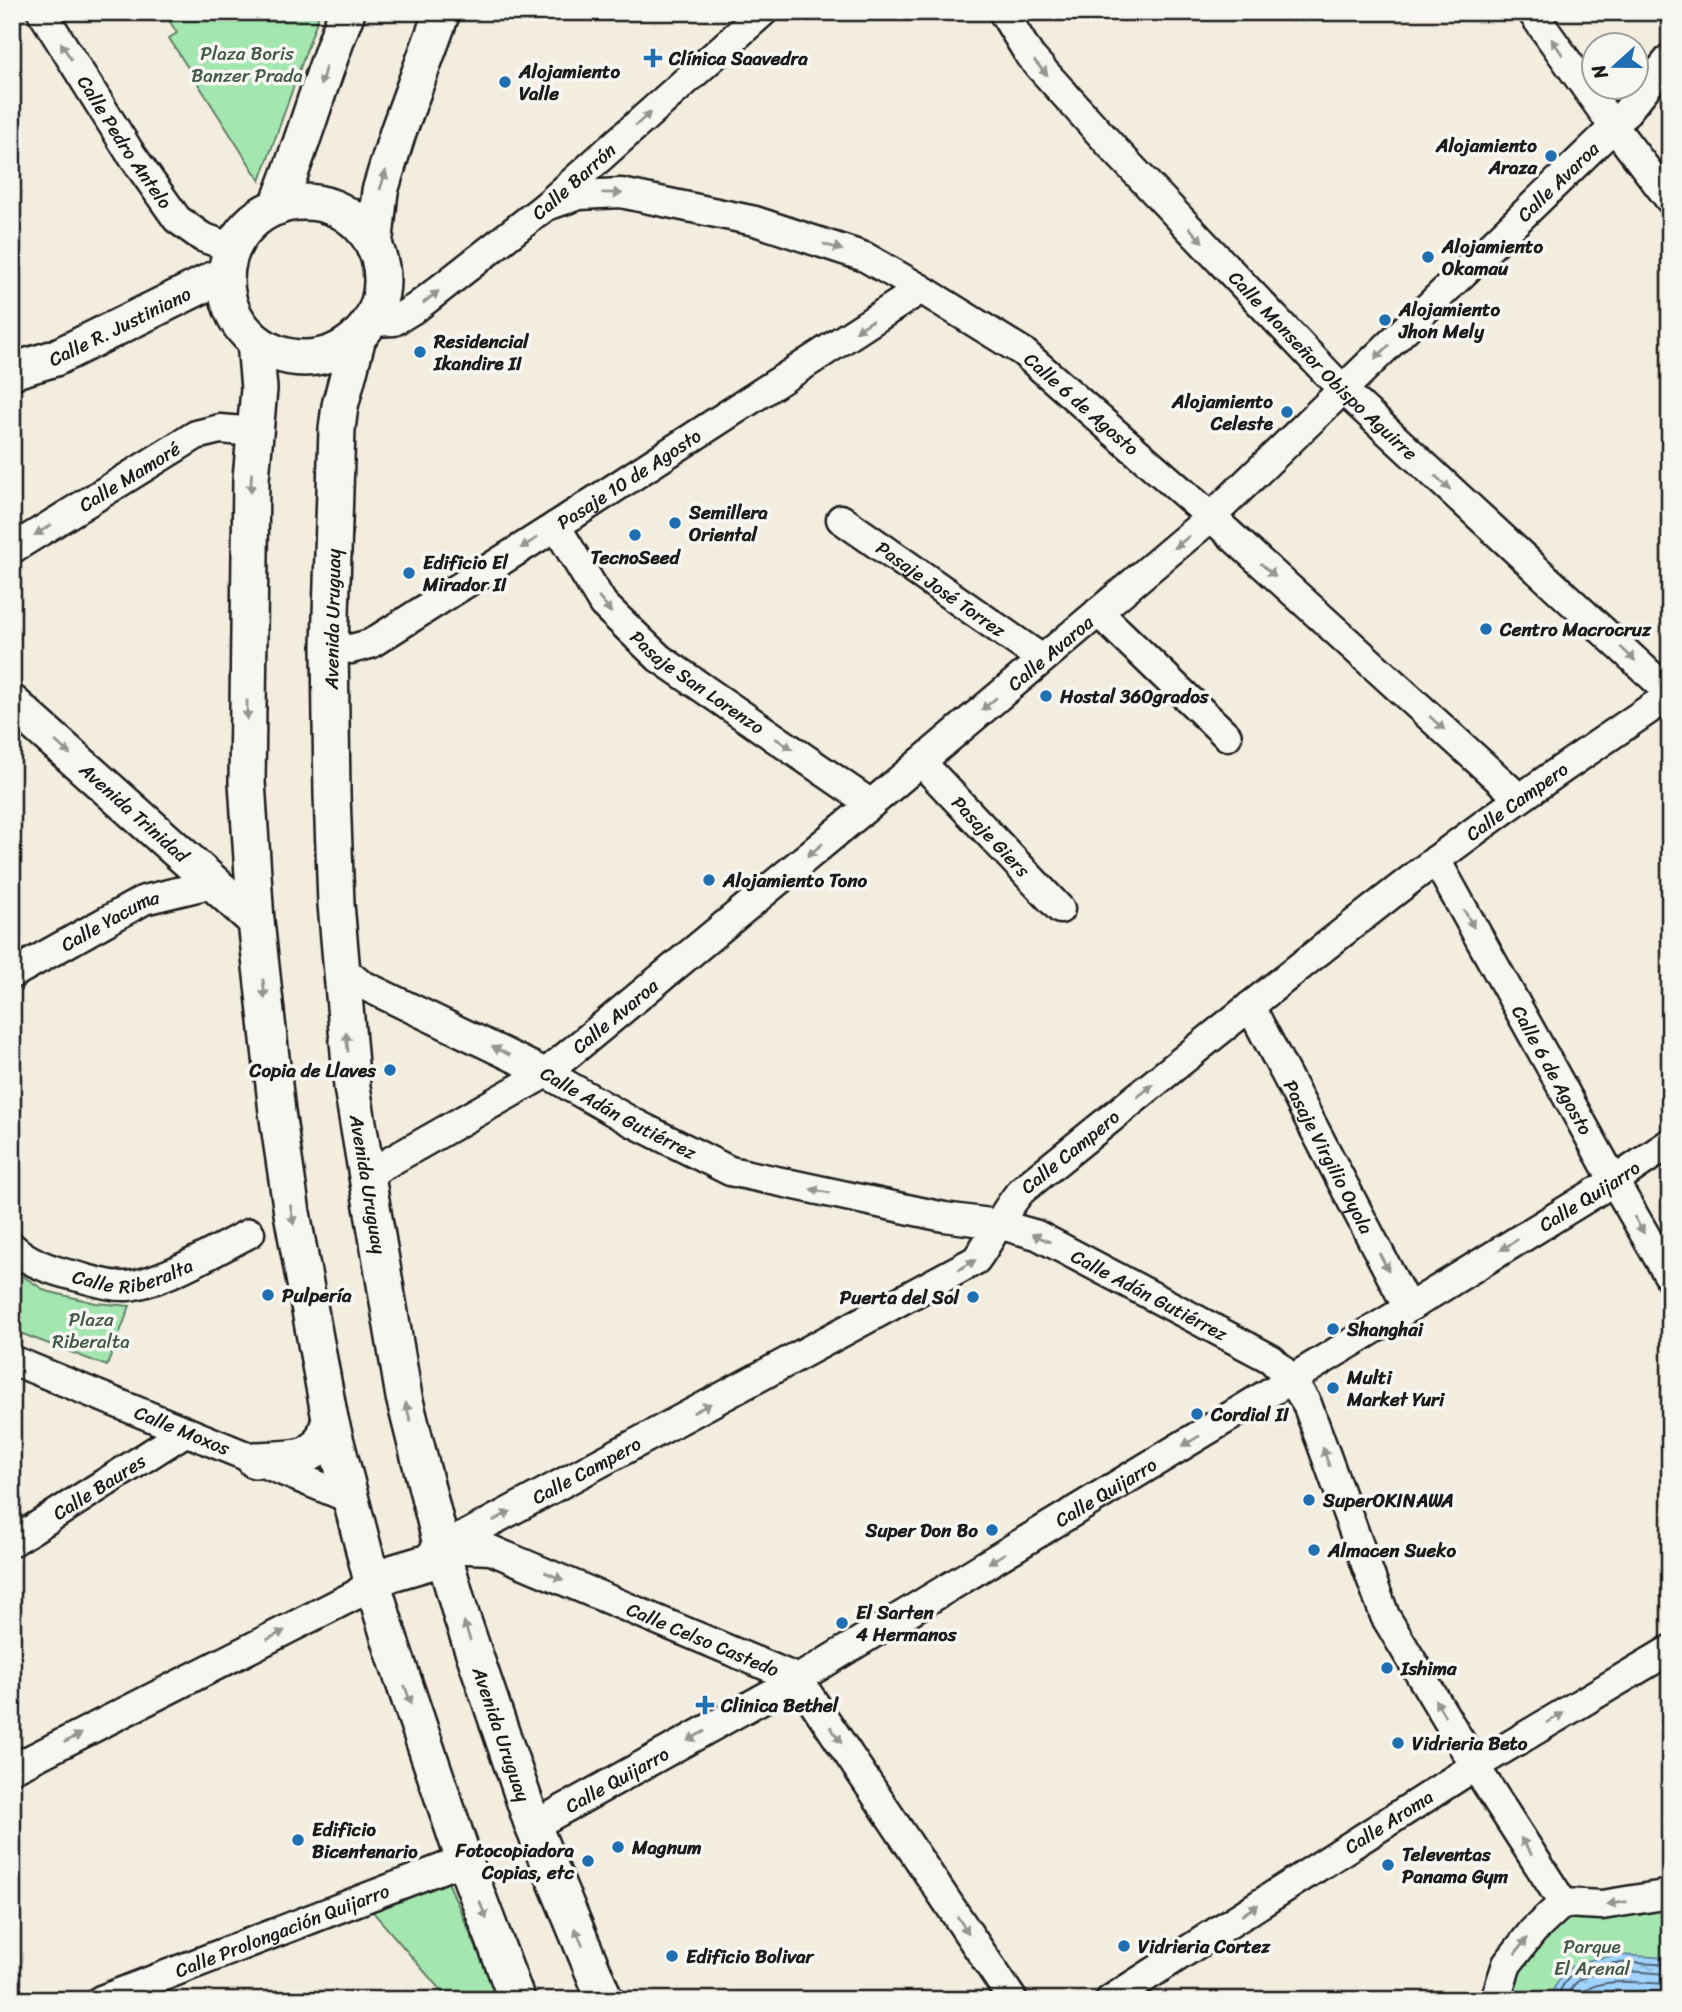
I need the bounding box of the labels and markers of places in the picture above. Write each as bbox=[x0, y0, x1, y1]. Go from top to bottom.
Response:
place label: Clínica Saavedra bbox=[668, 42, 808, 75]
marker: Clínica Saavedra bbox=[643, 48, 663, 68]
place label: Alojamiento Valle bbox=[518, 55, 620, 110]
marker: Alojamiento Valle bbox=[497, 74, 513, 90]
place label: Alojamiento Araza bbox=[1435, 129, 1537, 184]
marker: Alojamiento Araza bbox=[1543, 148, 1559, 164]
place label: Alojamiento Okamau bbox=[1441, 230, 1543, 285]
marker: Alojamiento Okamau bbox=[1420, 249, 1436, 265]
place label: Alojamiento Jhon Mely bbox=[1398, 293, 1500, 348]
marker: Alojamiento Jhon Mely bbox=[1377, 312, 1393, 328]
place label: Residencial Ikandire II bbox=[433, 325, 530, 380]
marker: Residencial Ikandire II bbox=[412, 344, 428, 360]
place label: Alojamiento Celeste bbox=[1171, 385, 1274, 440]
marker: Alojamiento Celeste bbox=[1279, 404, 1295, 420]
place label: Semillera Oriental bbox=[688, 496, 768, 551]
marker: Semillera Oriental bbox=[667, 515, 683, 531]
marker: TecnoSeed bbox=[627, 527, 643, 543]
place label: TecnoSeed bbox=[591, 541, 681, 574]
place label: Edificio El Mirador II bbox=[422, 546, 508, 601]
marker: Edificio El Mirador II bbox=[401, 565, 417, 581]
place label: Centro Macrocruz bbox=[1499, 613, 1652, 646]
marker: Centro Macrocruz bbox=[1478, 621, 1494, 637]
place label: Hostal 360grados bbox=[1059, 680, 1210, 713]
marker: Hostal 360grados bbox=[1038, 688, 1054, 704]
place label: Alojamiento Tono bbox=[722, 864, 868, 897]
marker: Alojamiento Tono bbox=[701, 872, 717, 888]
place label: Copia de Llaves bbox=[249, 1054, 377, 1087]
marker: Copia de Llaves bbox=[382, 1062, 398, 1078]
place label: Pulpería bbox=[282, 1279, 352, 1312]
place label: Puerta del Sol bbox=[840, 1281, 961, 1314]
marker: Pulpería bbox=[260, 1287, 276, 1303]
marker: Puerta del Sol bbox=[965, 1289, 981, 1305]
place label: Shanghai bbox=[1346, 1313, 1424, 1346]
marker: Shanghai bbox=[1325, 1321, 1341, 1337]
place label: Multi Market Yuri bbox=[1346, 1361, 1446, 1416]
marker: Multi Market Yuri bbox=[1325, 1380, 1341, 1396]
place label: Cordial II bbox=[1210, 1398, 1290, 1431]
marker: Cordial II bbox=[1189, 1406, 1205, 1422]
place label: SuperOKINAWA bbox=[1322, 1484, 1454, 1517]
marker: SuperOKINAWA bbox=[1301, 1492, 1317, 1508]
place label: Super Don Bo bbox=[865, 1514, 978, 1547]
marker: Super Don Bo bbox=[984, 1522, 1000, 1538]
place label: Almacen Sueko bbox=[1327, 1534, 1456, 1567]
marker: Almacen Sueko bbox=[1306, 1542, 1322, 1558]
place label: El Sarten 4 Hermanos bbox=[855, 1596, 958, 1651]
marker: El Sarten 4 Hermanos bbox=[834, 1615, 850, 1631]
place label: Ishima bbox=[1400, 1652, 1457, 1685]
marker: Ishima bbox=[1379, 1660, 1395, 1676]
place label: Clinica Bethel bbox=[720, 1689, 839, 1722]
marker: Clinica Bethel bbox=[695, 1695, 715, 1715]
place label: Vidrieria Beto bbox=[1412, 1727, 1528, 1760]
marker: Vidrieria Beto bbox=[1390, 1735, 1406, 1751]
place label: Edificio Bicentenario bbox=[312, 1813, 418, 1868]
place label: Magnum bbox=[631, 1831, 702, 1864]
marker: Edificio Bicentenario bbox=[290, 1832, 306, 1848]
place label: Fotocopiadora Copias, etc bbox=[455, 1834, 575, 1889]
place label: Televentas Panama Gym bbox=[1402, 1838, 1508, 1893]
marker: Magnum bbox=[610, 1839, 626, 1855]
marker: Fotocopiadora Copias, etc bbox=[580, 1853, 596, 1869]
marker: Televentas Panama Gym bbox=[1380, 1857, 1396, 1873]
place label: Vidrieria Cortez bbox=[1138, 1930, 1271, 1963]
marker: Vidrieria Cortez bbox=[1116, 1938, 1132, 1954]
place label: Edificio Bolivar bbox=[686, 1940, 816, 1973]
marker: Edificio Bolivar bbox=[664, 1948, 680, 1964]

